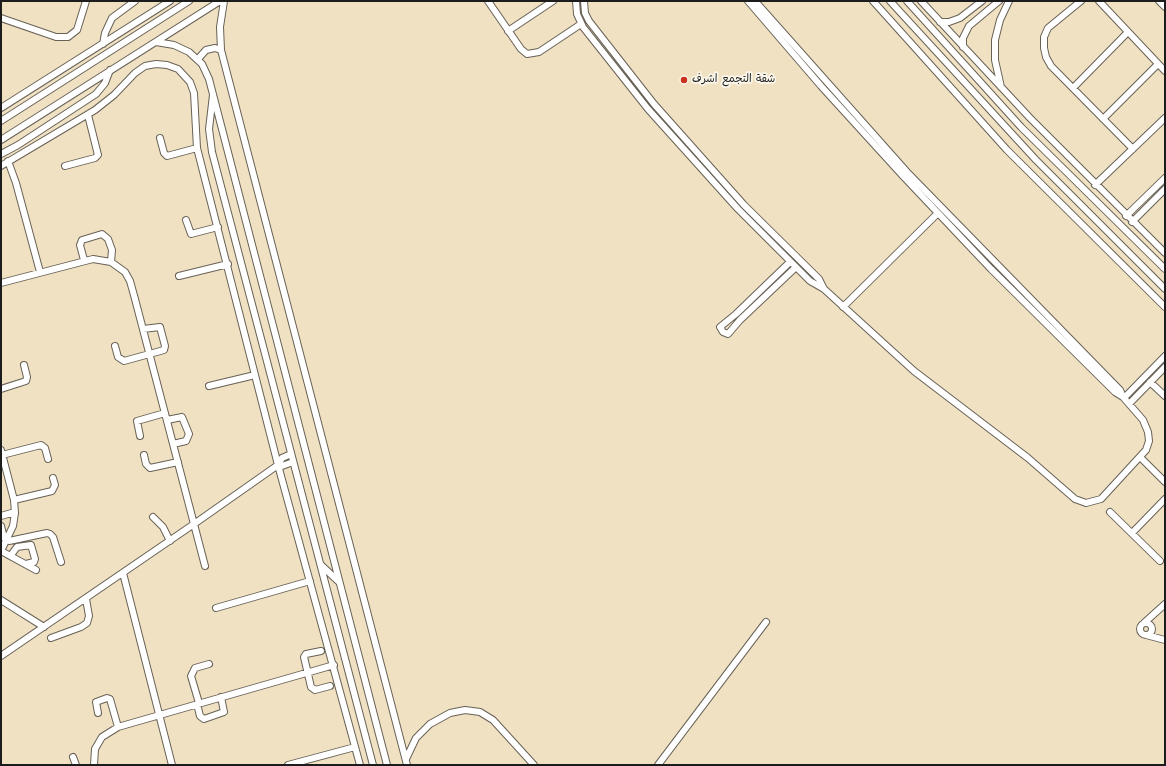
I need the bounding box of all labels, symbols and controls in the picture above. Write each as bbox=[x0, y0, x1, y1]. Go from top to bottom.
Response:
place label: شقة التجمع اشرف bbox=[692, 73, 775, 87]
marker: شقة التجمع اشرف bbox=[679, 75, 689, 85]

